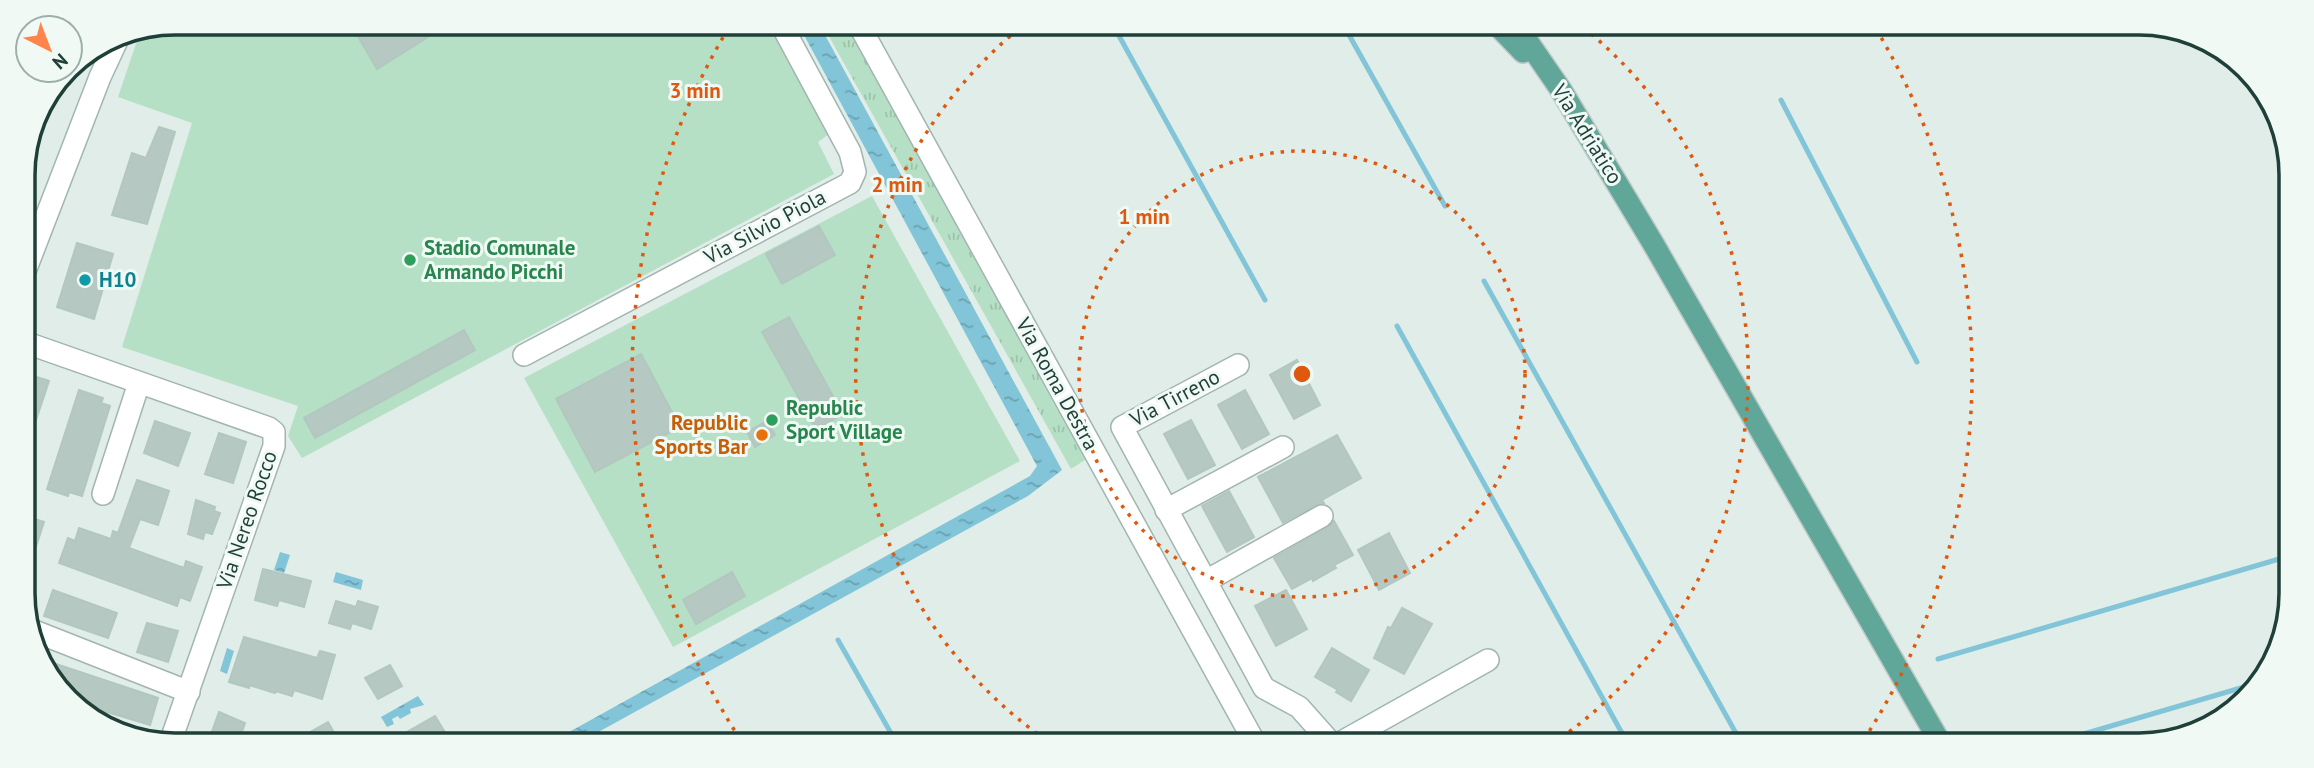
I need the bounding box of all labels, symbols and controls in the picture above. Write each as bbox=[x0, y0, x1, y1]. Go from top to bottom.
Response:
north arrow bbox=[14, 14, 84, 84]
text: N bbox=[48, 49, 73, 75]
text: 3 min bbox=[669, 77, 721, 104]
street label: Via Adriatico bbox=[1546, 78, 1629, 189]
text: 2 min bbox=[871, 171, 923, 198]
street label: Via Silvio Piola bbox=[698, 183, 830, 270]
text: 1 min bbox=[1118, 203, 1170, 230]
place label: Stadio Comunale Armando Picchi bbox=[424, 234, 575, 285]
marker: Stadio Comunale Armando Picchi bbox=[402, 252, 418, 268]
place label: H10 bbox=[99, 266, 137, 293]
marker: H10 bbox=[77, 272, 93, 288]
street label: Via Roma Destra bbox=[1009, 312, 1105, 455]
centre of rings bbox=[1290, 362, 1314, 386]
street label: Via Tirreno bbox=[1124, 363, 1224, 433]
place label: Republic Sport Village bbox=[786, 394, 903, 445]
place label: Republic Sports Bar bbox=[655, 409, 749, 460]
marker: Republic Sport Village bbox=[764, 412, 780, 428]
marker: Republic Sports Bar bbox=[754, 427, 770, 443]
street label: Via Nereo Rocco bbox=[210, 447, 283, 594]

